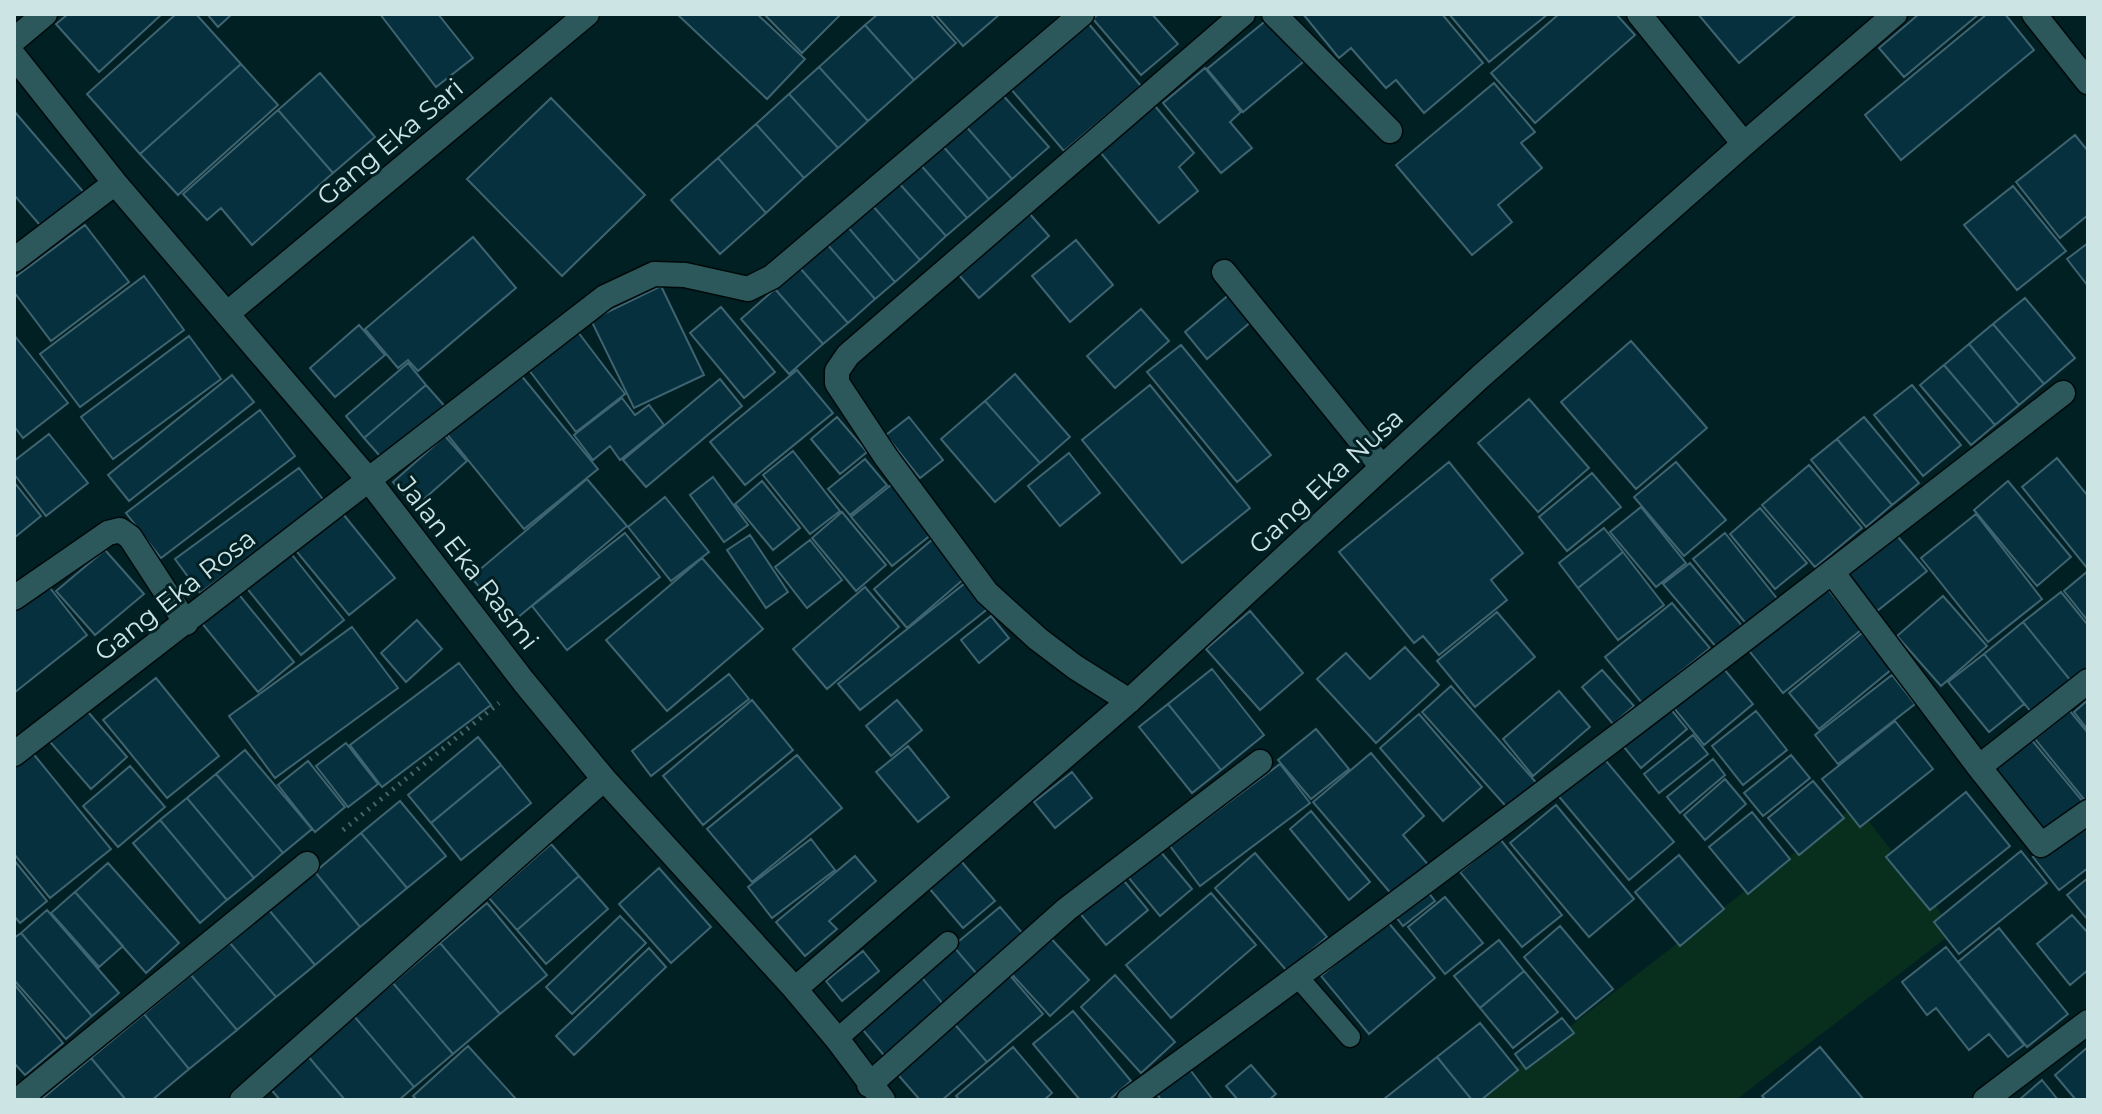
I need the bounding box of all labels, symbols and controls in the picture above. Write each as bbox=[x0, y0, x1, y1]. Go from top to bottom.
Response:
street label: Gang Eka Sari bbox=[310, 72, 470, 212]
street label: Gang Eka Nusa bbox=[1242, 401, 1410, 561]
street label: Jalan Eka Rasmi bbox=[390, 469, 546, 656]
street label: Gang Eka Rosa bbox=[88, 522, 262, 668]

